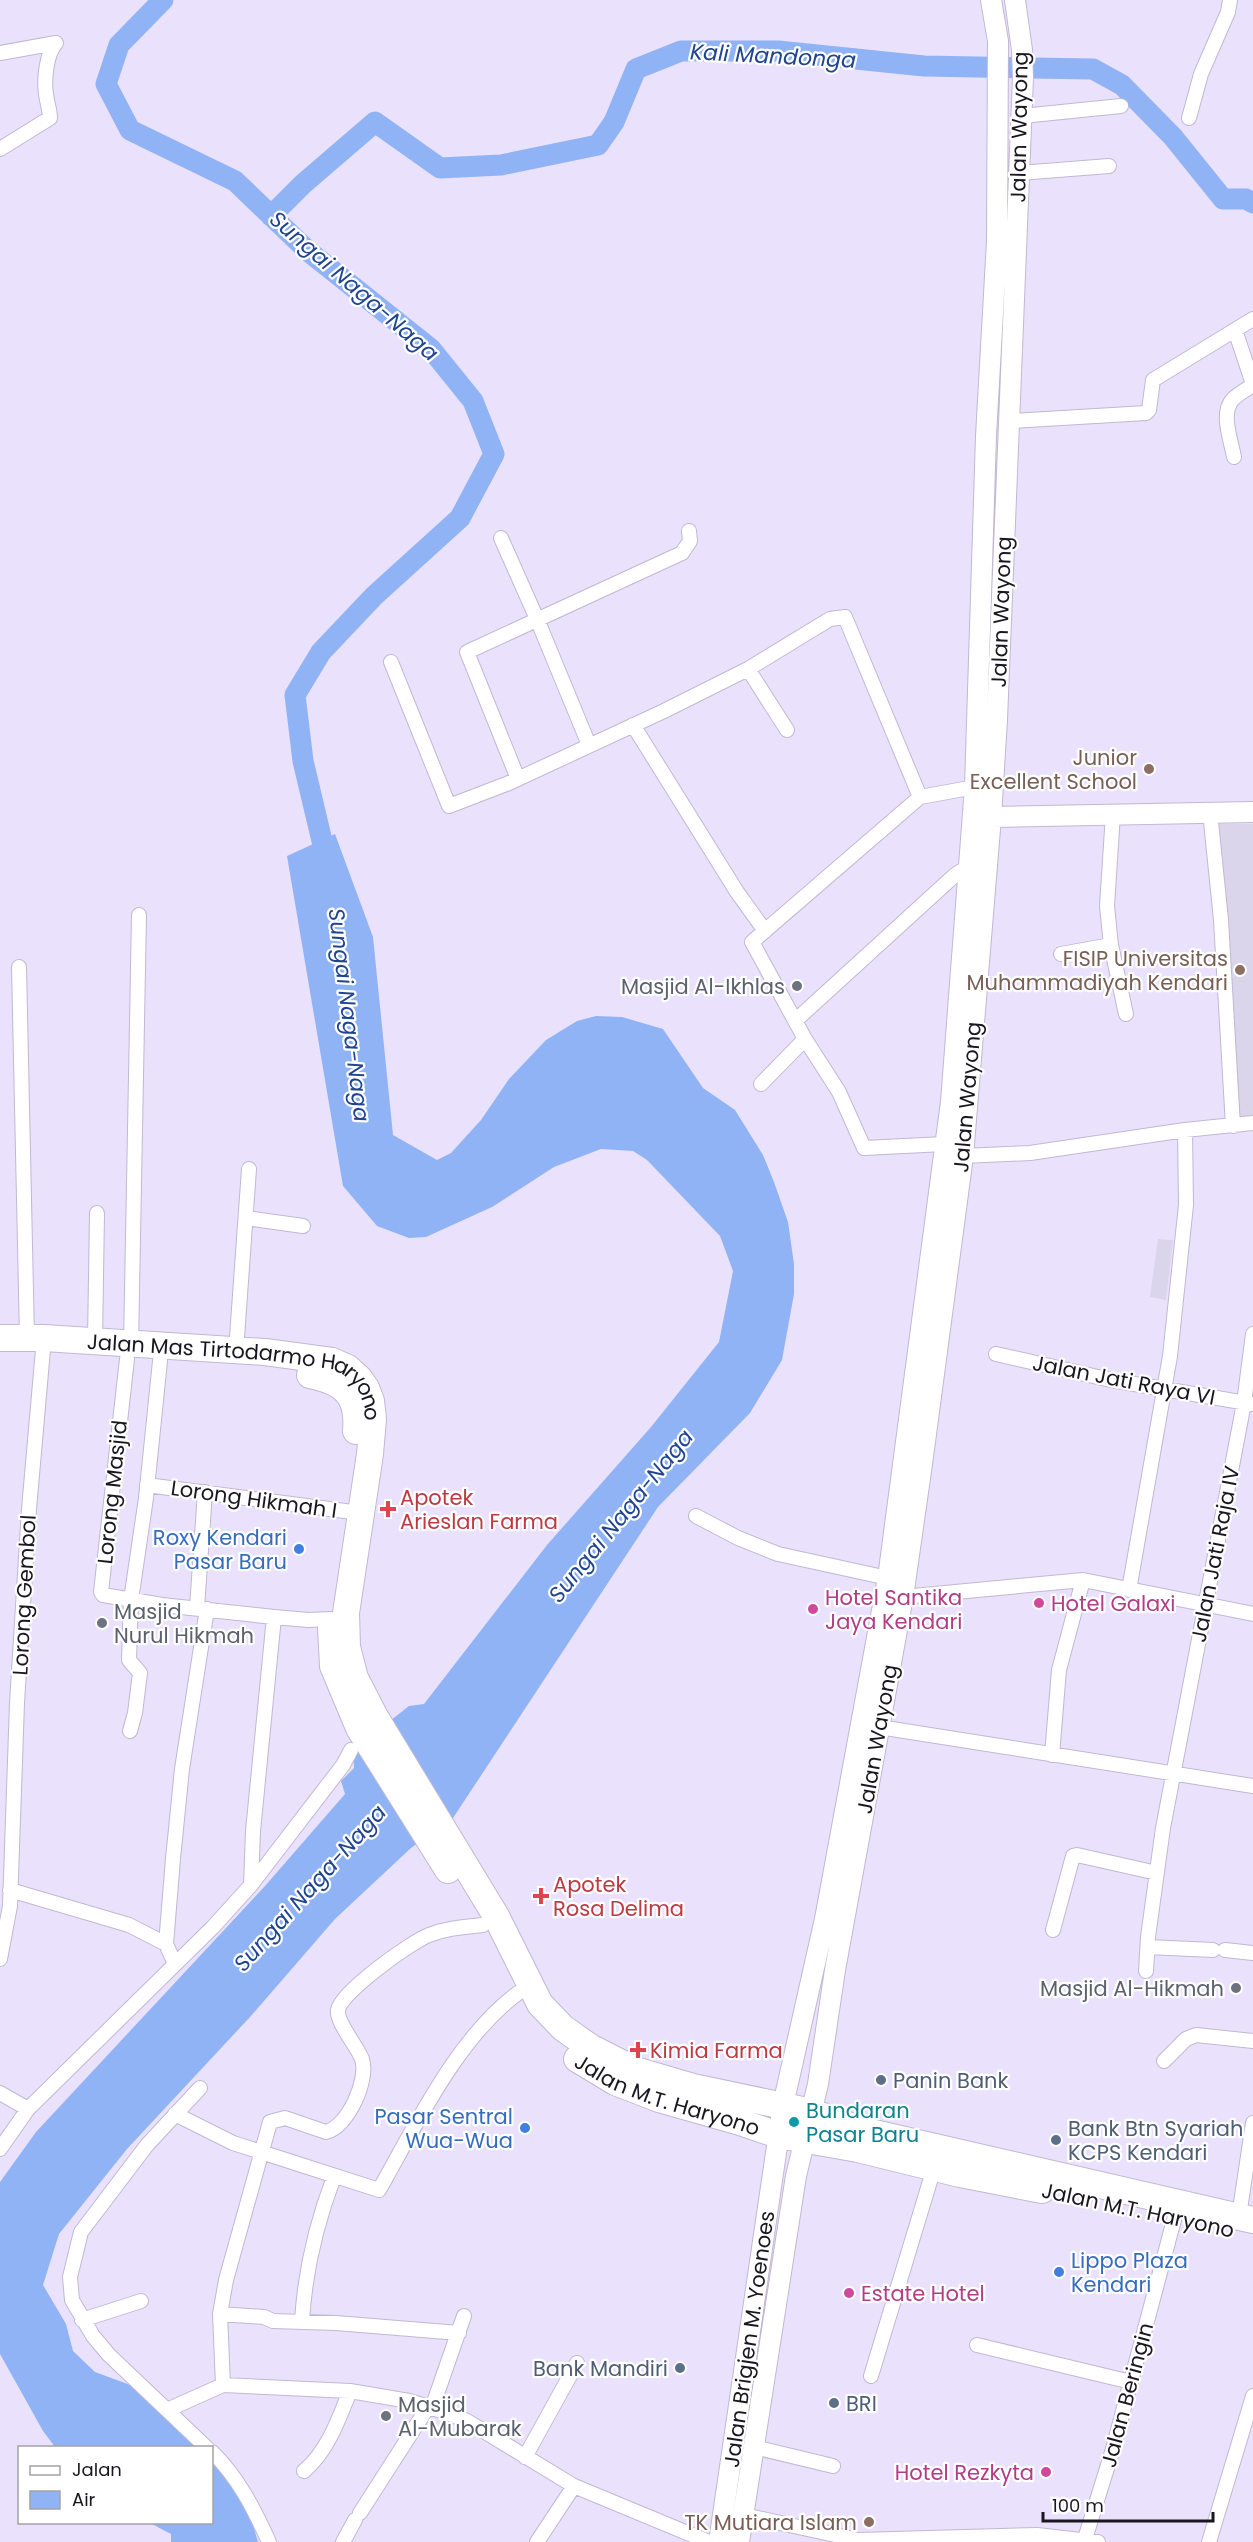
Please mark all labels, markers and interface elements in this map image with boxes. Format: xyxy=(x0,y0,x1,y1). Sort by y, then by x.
water label: Kali Mandonga xyxy=(689,36,857,76)
street label: Jalan Wayong xyxy=(1003,51,1035,203)
water label: Sungai Naga-Naga xyxy=(263,204,445,368)
street label: Jalan Wayong xyxy=(984,536,1018,688)
place label: Junior Excellent School xyxy=(970,743,1137,796)
marker: Junior Excellent School xyxy=(1142,762,1156,776)
water label: Sungai Naga-Naga xyxy=(321,906,377,1124)
place label: FISIP Universitas Muhammadiyah Kendari xyxy=(967,944,1228,997)
marker: FISIP Universitas Muhammadiyah Kendari xyxy=(1233,963,1247,977)
place label: Masjid Al-Ikhlas xyxy=(621,972,785,1001)
marker: Masjid Al-Ikhlas xyxy=(790,979,804,993)
street label: Jalan Wayong xyxy=(946,1020,988,1174)
street label: Jalan Mas Tirtodarmo Haryono xyxy=(86,1326,388,1422)
street label: Jalan Jati Raya VI xyxy=(1030,1348,1218,1412)
street label: Lorong Masjid xyxy=(90,1418,134,1566)
water label: Sungai Naga-Naga xyxy=(541,1423,701,1609)
street label: Jalan Jati Raja IV xyxy=(1184,1463,1246,1645)
street label: Lorong Hikmah I xyxy=(169,1473,339,1525)
place label: Apotek Arieslan Farma xyxy=(400,1483,558,1536)
marker: Apotek Arieslan Farma xyxy=(381,1502,395,1516)
street label: Lorong Gembol xyxy=(5,1514,43,1676)
place label: Roxy Kendari Pasar Baru xyxy=(153,1523,287,1576)
marker: Roxy Kendari Pasar Baru xyxy=(292,1542,306,1556)
place label: Hotel Santika Jaya Kendari xyxy=(825,1583,962,1636)
place label: Hotel Galaxi xyxy=(1051,1589,1176,1618)
marker: Hotel Galaxi xyxy=(1032,1596,1046,1610)
place label: Masjid Nurul Hikmah xyxy=(114,1597,254,1650)
marker: Hotel Santika Jaya Kendari xyxy=(806,1602,820,1616)
marker: Masjid Nurul Hikmah xyxy=(95,1616,109,1630)
street label: Jalan Wayong xyxy=(850,1662,904,1816)
water label: Sungai Naga-Naga xyxy=(227,1798,394,1978)
place label: Apotek Rosa Delima xyxy=(553,1870,684,1923)
marker: Apotek Rosa Delima xyxy=(534,1889,548,1903)
place label: Masjid Al-Hikmah xyxy=(1040,1974,1224,2003)
marker: Masjid Al-Hikmah xyxy=(1229,1981,1243,1995)
place label: Kimia Farma xyxy=(650,2036,783,2065)
marker: Kimia Farma xyxy=(631,2043,645,2057)
street label: Jalan M.T. Haryono xyxy=(569,2046,764,2142)
place label: Panin Bank xyxy=(893,2066,1009,2095)
marker: Panin Bank xyxy=(874,2073,888,2087)
place label: Bundaran Pasar Baru xyxy=(806,2096,919,2149)
place label: Pasar Sentral Wua-Wua xyxy=(374,2102,513,2155)
place label: Bank Btn Syariah KCPS Kendari xyxy=(1068,2114,1243,2167)
marker: Bundaran Pasar Baru xyxy=(787,2115,801,2129)
marker: Pasar Sentral Wua-Wua xyxy=(518,2121,532,2135)
marker: Bank Btn Syariah KCPS Kendari xyxy=(1049,2133,1063,2147)
street label: Jalan M.T. Haryono xyxy=(1039,2175,1237,2245)
street label: Jalan Brigjen M. Yoenoes xyxy=(717,2209,781,2469)
place label: Lippo Plaza Kendari xyxy=(1071,2246,1188,2299)
marker: Lippo Plaza Kendari xyxy=(1052,2265,1066,2279)
place label: Estate Hotel xyxy=(861,2279,985,2308)
marker: Estate Hotel xyxy=(842,2286,856,2300)
street label: Jalan Beringin xyxy=(1094,2319,1160,2471)
place label: Bank Mandiri xyxy=(533,2354,668,2383)
marker: Bank Mandiri xyxy=(673,2361,687,2375)
place label: BRI xyxy=(846,2389,877,2418)
place label: Masjid Al-Mubarak xyxy=(398,2390,522,2443)
marker: BRI xyxy=(827,2396,841,2410)
marker: Masjid Al-Mubarak xyxy=(379,2409,393,2423)
legend xyxy=(18,2446,213,2524)
text: Jalan xyxy=(72,2457,122,2482)
place label: Hotel Rezkyta xyxy=(895,2458,1034,2487)
marker: Hotel Rezkyta xyxy=(1039,2465,1053,2479)
scale bar xyxy=(1043,2485,1212,2523)
text: Air xyxy=(72,2487,96,2512)
text: 100 m xyxy=(1052,2493,1104,2518)
place label: TK Mutiara Islam xyxy=(684,2508,857,2537)
marker: TK Mutiara Islam xyxy=(862,2515,876,2529)

